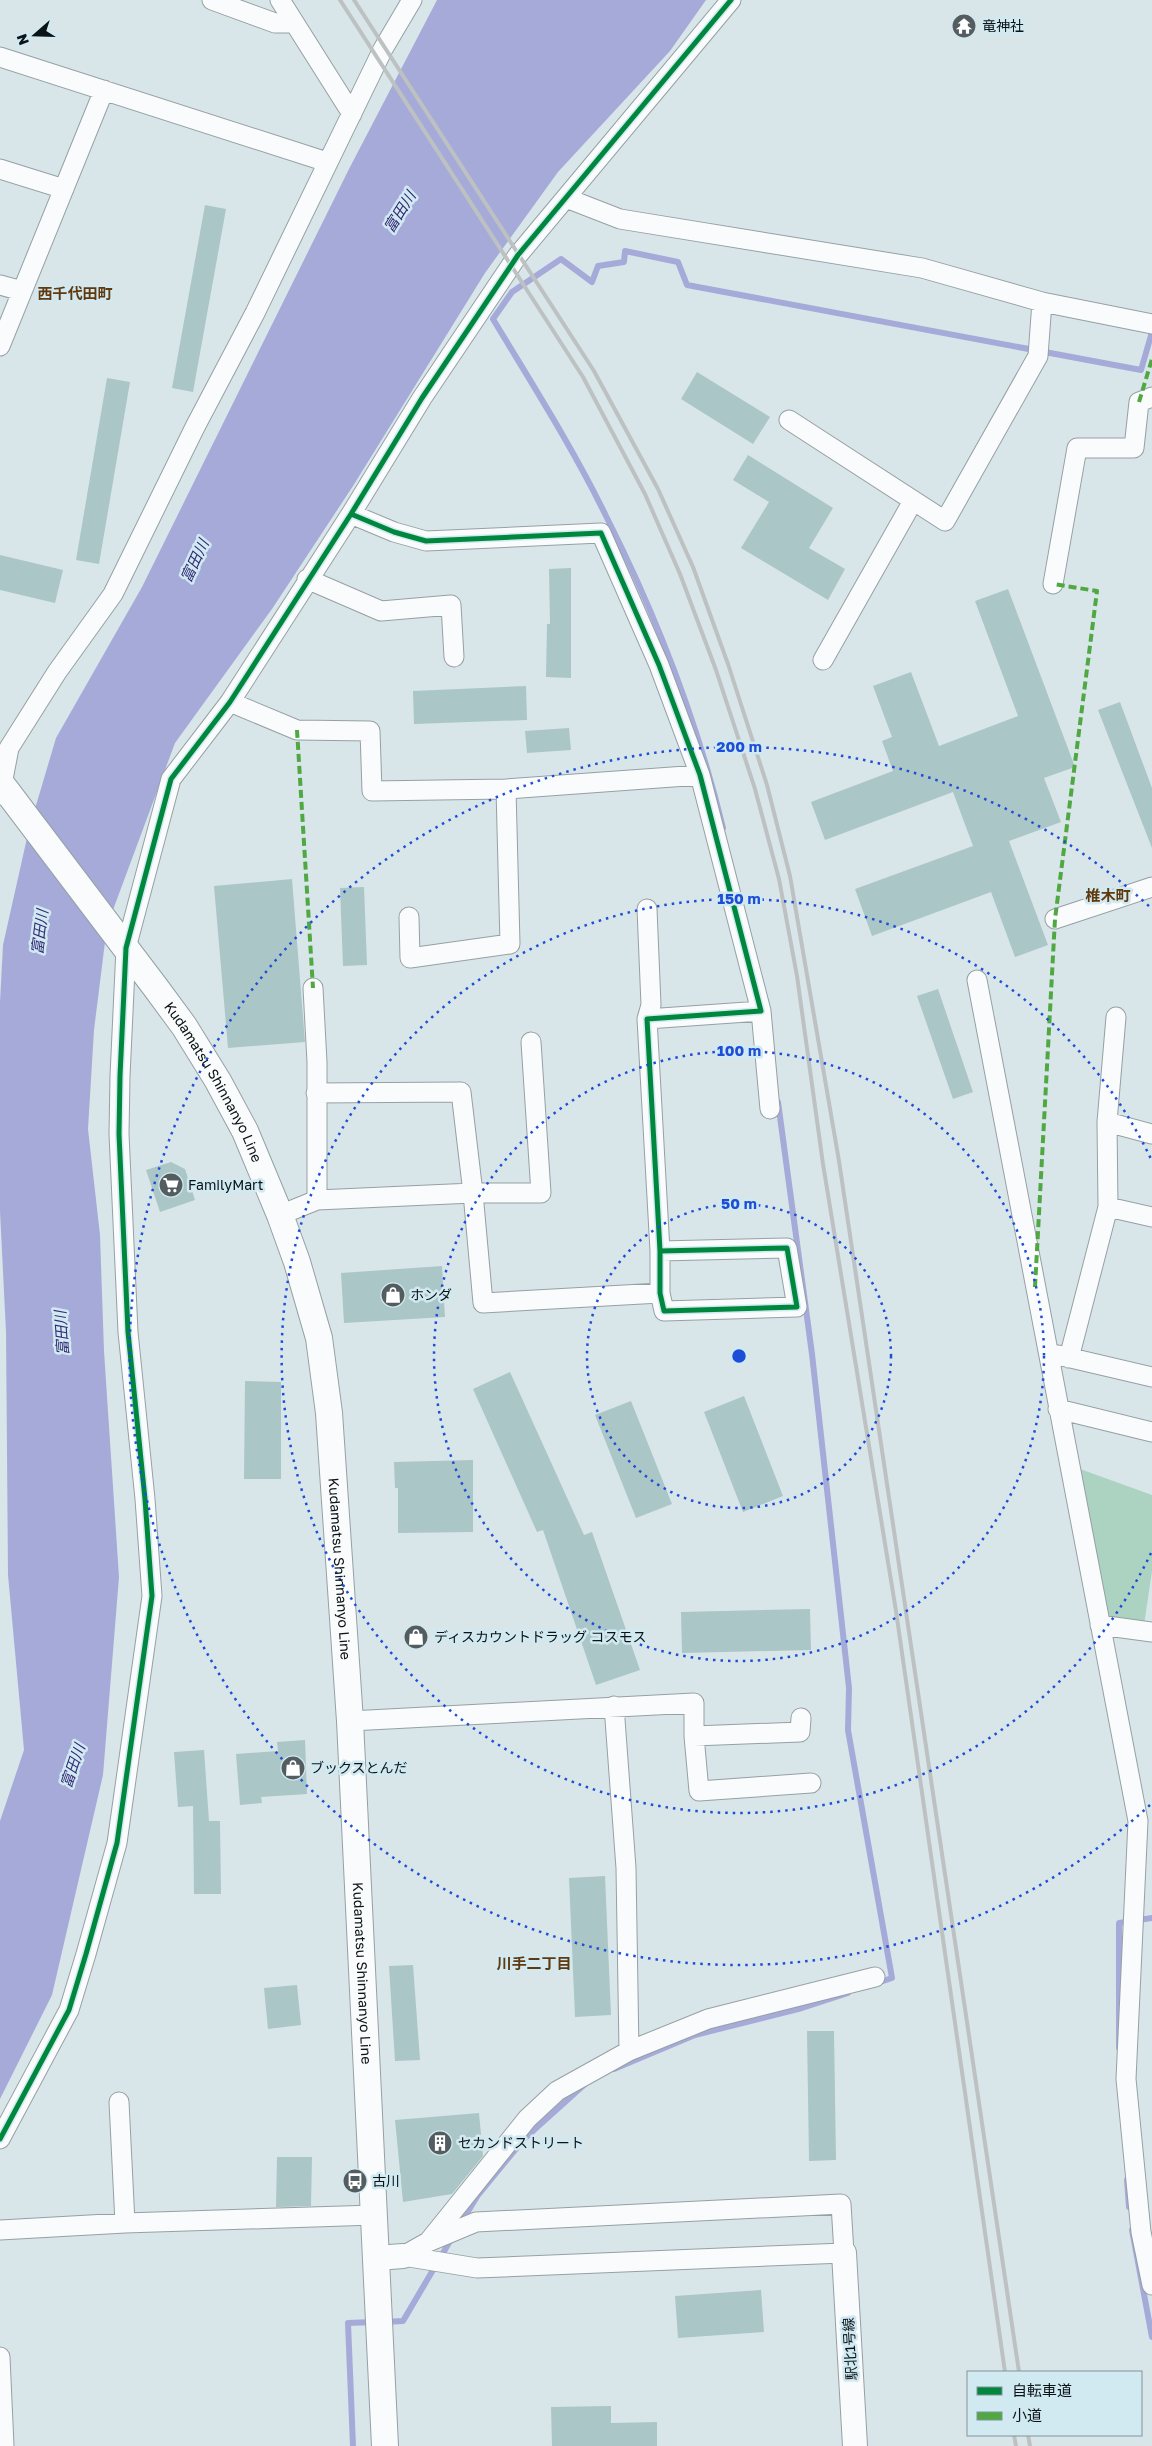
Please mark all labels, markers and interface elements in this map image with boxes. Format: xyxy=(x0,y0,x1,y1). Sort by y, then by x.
north arrow xyxy=(10,10,60,60)
temple icon: 竜神社 xyxy=(951,13,977,39)
place label: 竜神社 xyxy=(982,17,1024,34)
text: N xyxy=(13,32,32,48)
water label: 富田川 xyxy=(380,186,420,235)
district label: 西千代田町 xyxy=(37,284,113,302)
water label: 富田川 xyxy=(176,535,213,585)
text: 200 m xyxy=(716,737,762,755)
district label: 椎木町 xyxy=(1085,886,1131,904)
text: 150 m xyxy=(717,889,761,907)
water label: 富田川 xyxy=(27,906,51,955)
street label: Kudamatsu Shinnanyo Line xyxy=(161,998,266,1165)
text: 100 m xyxy=(717,1041,761,1059)
supermarket icon: FamilyMart xyxy=(158,1172,184,1198)
place label: FamilyMart xyxy=(188,1176,263,1193)
text: 50 m xyxy=(721,1194,757,1212)
shop icon: ホンダ xyxy=(380,1282,406,1308)
place label: ホンダ xyxy=(410,1286,452,1303)
water label: 富田川 xyxy=(50,1308,72,1356)
centre of rings xyxy=(730,1347,748,1365)
street label: Kudamatsu Shinnanyo Line xyxy=(325,1477,355,1660)
shop icon: ディスカウントドラッグ コスモス xyxy=(403,1624,429,1650)
place label: ディスカウントドラッグ コスモス xyxy=(434,1628,647,1645)
water label: 富田川 xyxy=(56,1740,89,1790)
shop icon: ブックスとんだ xyxy=(280,1755,306,1781)
place label: ブックスとんだ xyxy=(310,1759,408,1776)
street label: Kudamatsu Shinnanyo Line xyxy=(350,1882,376,2065)
district label: 川手二丁目 xyxy=(496,1954,572,1972)
building icon: セカンドストリート xyxy=(427,2130,453,2156)
place label: セカンドストリート xyxy=(458,2134,584,2151)
bus stop icon: 古川 xyxy=(342,2168,368,2194)
place label: 古川 xyxy=(372,2172,400,2189)
street label: 駅北1号線 xyxy=(839,2317,860,2381)
legend xyxy=(967,2371,1142,2436)
text: 自転車道 xyxy=(1012,2381,1072,2399)
text: 小道 xyxy=(1012,2406,1042,2424)

